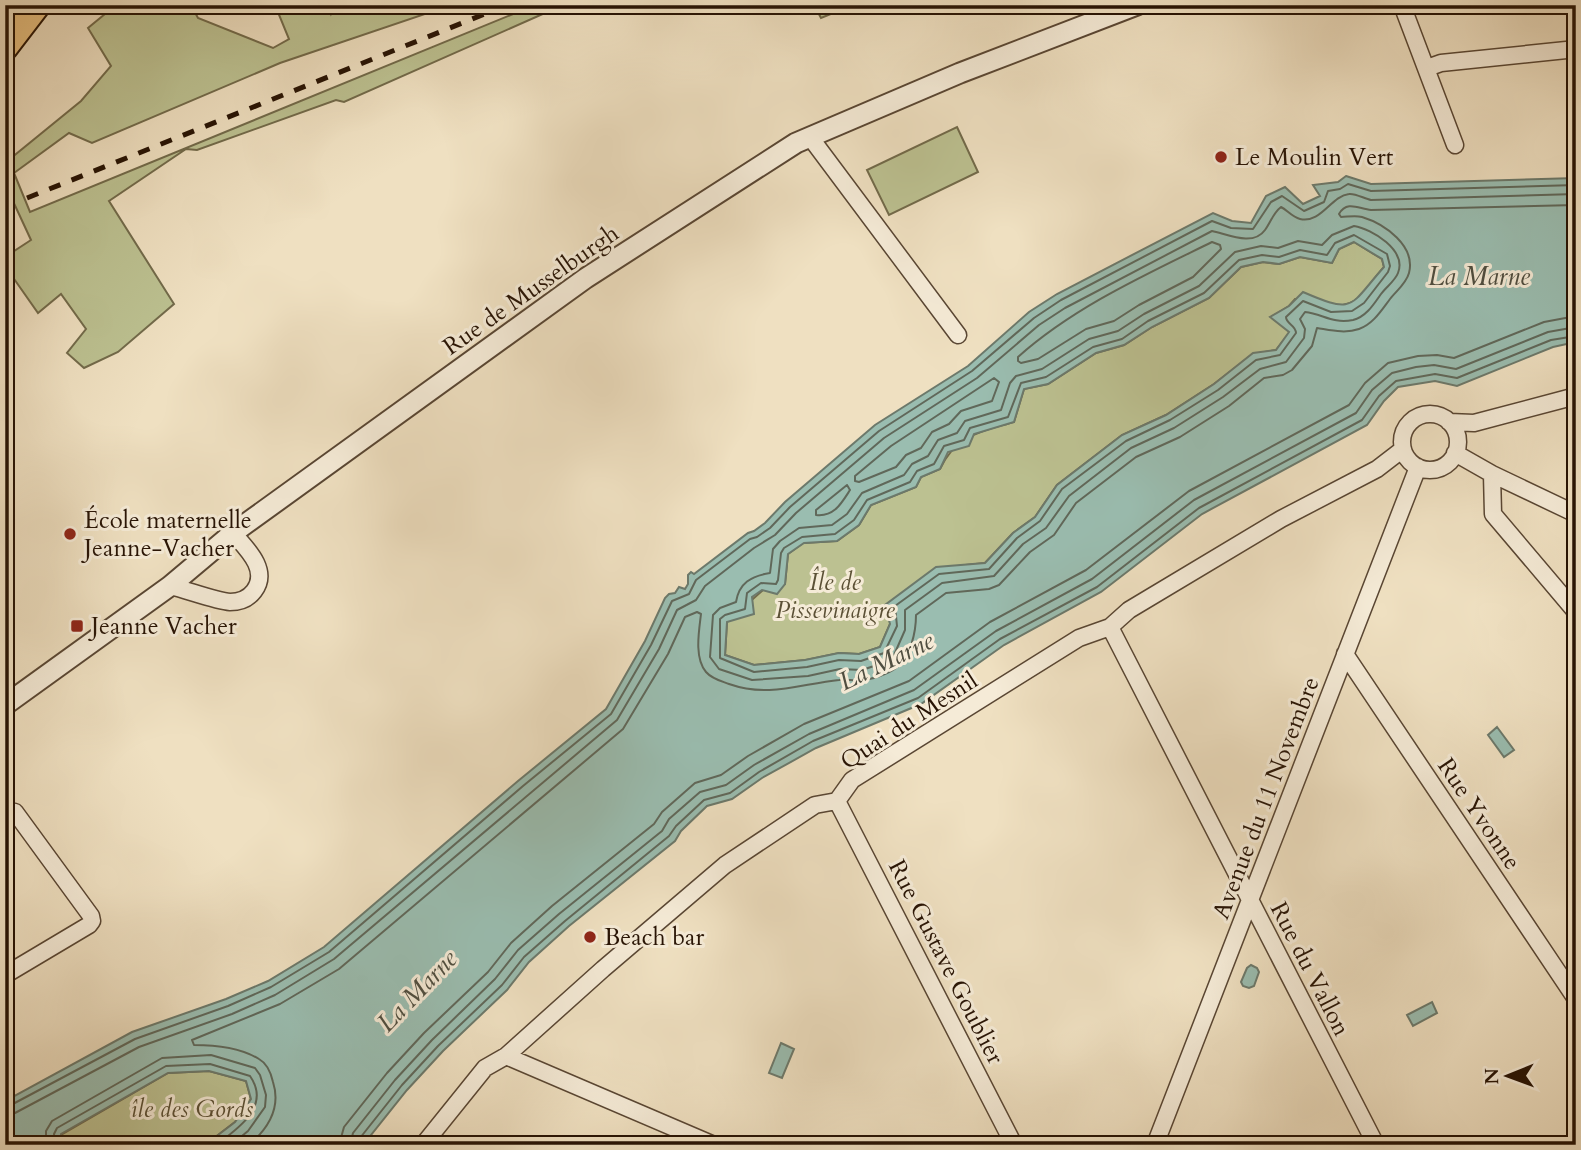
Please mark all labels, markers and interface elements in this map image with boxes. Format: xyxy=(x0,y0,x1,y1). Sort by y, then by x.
place label: Le Moulin Vert xyxy=(1235,141,1394,174)
marker: Le Moulin Vert xyxy=(1213,149,1229,165)
street label: Rue de Musselburgh xyxy=(437,217,625,363)
water label: La Marne xyxy=(1428,259,1531,294)
place label: École maternelle Jeanne-Vacher xyxy=(81,504,252,565)
marker: École maternelle Jeanne-Vacher xyxy=(62,526,78,542)
park label: Île de Pissevinaigre xyxy=(775,566,896,627)
place label: Jeanne Vacher xyxy=(88,610,237,643)
marker: Jeanne Vacher xyxy=(69,618,85,634)
water label: La Marne xyxy=(832,622,940,699)
street label: Quai du Mesnil xyxy=(834,664,984,778)
street label: Avenue du 11 Novembre xyxy=(1205,672,1327,924)
street label: Rue Yvonne xyxy=(1429,752,1529,876)
street label: Rue Gustave Goublier xyxy=(880,854,1012,1070)
street label: Rue du Vallon xyxy=(1262,896,1358,1042)
place label: Beach bar xyxy=(604,921,704,954)
marker: Beach bar xyxy=(582,929,598,945)
water label: La Marne xyxy=(369,941,466,1040)
north arrow xyxy=(1472,1042,1542,1112)
text: N xyxy=(1479,1067,1505,1085)
park label: île des Gords xyxy=(131,1093,253,1126)

